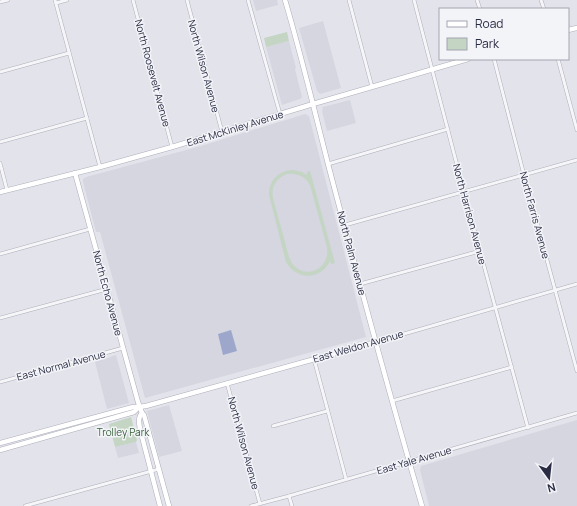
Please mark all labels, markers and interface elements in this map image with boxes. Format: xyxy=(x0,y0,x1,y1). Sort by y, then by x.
legend xyxy=(439,8,569,60)
text: Road xyxy=(475,15,503,32)
street label: North Roosevelt Avenue xyxy=(132,18,174,128)
street label: North Wilson Avenue xyxy=(185,18,223,114)
text: Park xyxy=(475,35,500,52)
street label: East McKinley Avenue xyxy=(185,107,285,149)
street label: North Harrison Avenue xyxy=(450,162,490,266)
street label: North Farris Avenue xyxy=(517,170,553,260)
street label: North Palm Avenue xyxy=(334,209,370,297)
street label: North Echo Avenue xyxy=(90,249,126,337)
street label: East Weldon Avenue xyxy=(311,326,405,366)
street label: East Normal Avenue xyxy=(15,346,107,384)
street label: North Wilson Avenue xyxy=(225,395,263,491)
park label: Trolley Park xyxy=(97,425,150,439)
street label: East Yale Avenue xyxy=(375,443,453,477)
north arrow xyxy=(529,458,569,498)
text: N xyxy=(546,480,557,496)

